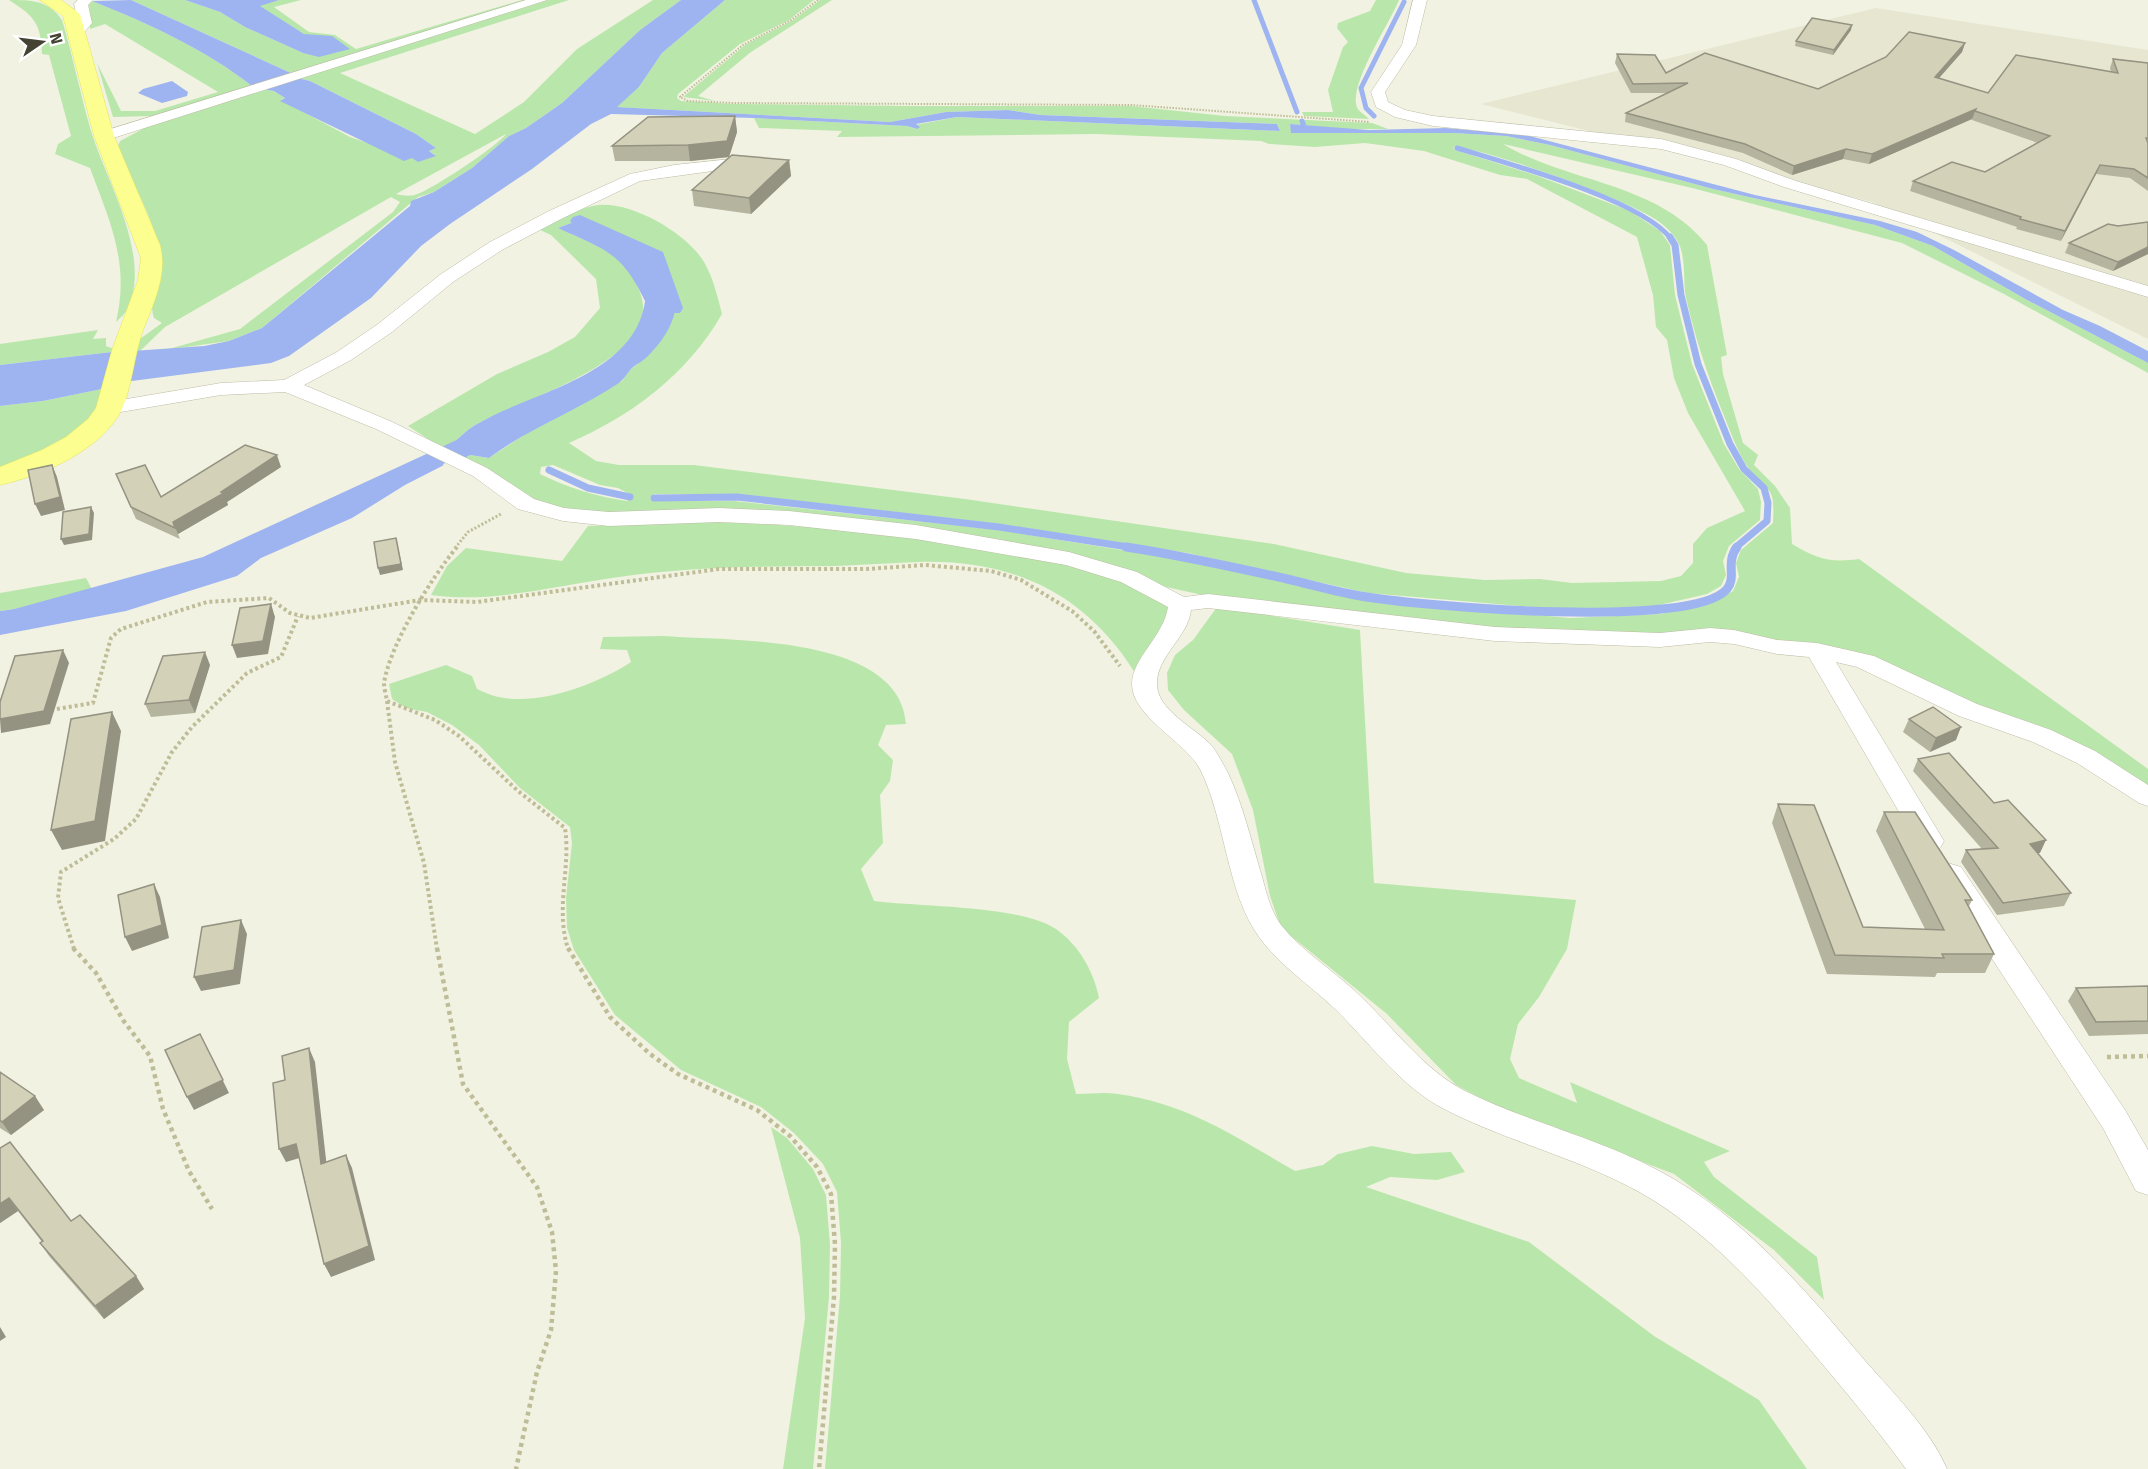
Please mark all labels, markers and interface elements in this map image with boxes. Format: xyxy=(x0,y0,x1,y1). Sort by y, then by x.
north arrow xyxy=(12,12,72,72)
text: N xyxy=(46,31,67,46)

